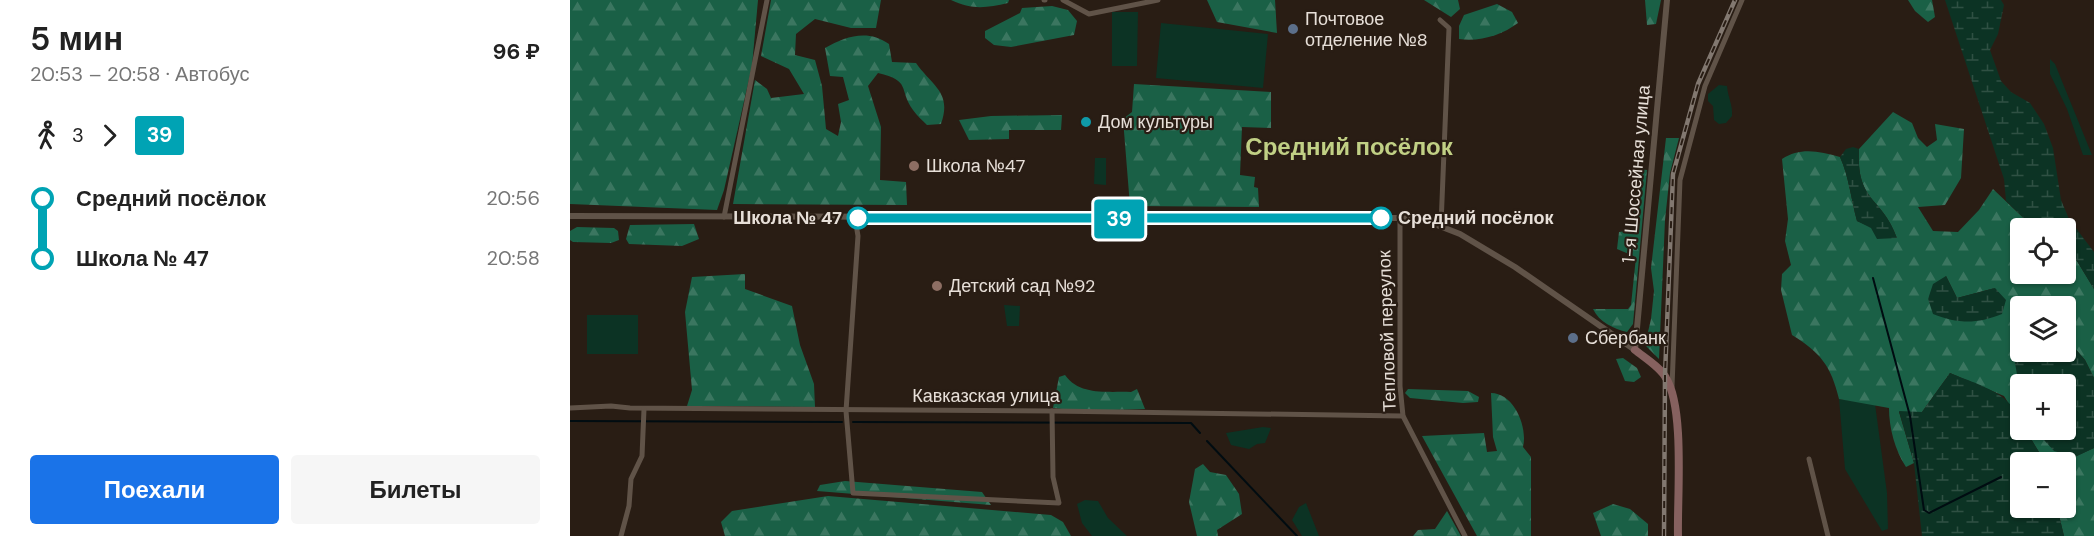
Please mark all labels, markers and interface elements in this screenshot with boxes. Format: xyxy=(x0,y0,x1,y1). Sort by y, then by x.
place label: Почтовое отделение №8 xyxy=(1305,7,1428,52)
text: 5 мин xyxy=(30,17,123,60)
marker: Почтовое отделение №8 xyxy=(1286,22,1300,36)
text: 96 ₽ xyxy=(493,37,540,66)
text: 20:53 – 20:58 · Автобус xyxy=(30,61,249,87)
street label: 1-я Шоссейная улица xyxy=(1616,83,1656,264)
place label: Дом культуры xyxy=(1098,110,1213,134)
marker: Дом культуры xyxy=(1079,115,1093,129)
icon: walk xyxy=(30,119,63,152)
icon: forward xyxy=(93,119,126,152)
text: 39 xyxy=(147,121,172,149)
text: 3 xyxy=(72,122,84,148)
district label: Средний посёлок xyxy=(1245,131,1454,162)
place label: Школа №47 xyxy=(926,154,1025,178)
marker: Школа №47 xyxy=(907,159,921,173)
text: Средний посёлок xyxy=(76,184,266,213)
text: 20:56 xyxy=(486,185,540,211)
line badge: 39 xyxy=(1092,200,1146,238)
text: 39 xyxy=(1106,205,1132,233)
place label: Школа № 47 xyxy=(733,206,842,230)
place label: Средний посёлок xyxy=(1398,206,1555,230)
marker: Школа № 47 xyxy=(847,207,869,229)
marker: Средний посёлок xyxy=(1370,207,1392,229)
map controls xyxy=(2010,218,2076,518)
button: locate xyxy=(2010,218,2076,284)
text: Школа № 47 xyxy=(76,244,209,273)
text: 20:58 xyxy=(487,245,540,271)
street label: Тепловой переулок xyxy=(1372,250,1402,412)
place label: Детский сад №92 xyxy=(949,274,1095,298)
marker: Детский сад №92 xyxy=(930,279,944,293)
button: layers xyxy=(2010,296,2076,362)
place label: Сбербанк xyxy=(1585,326,1666,350)
marker: Сбербанк xyxy=(1566,331,1580,345)
button: + xyxy=(2010,374,2076,440)
street label: Кавказская улица xyxy=(912,384,1061,408)
button: − xyxy=(2010,452,2076,518)
button: Поехали xyxy=(30,455,279,524)
button: Билеты xyxy=(291,455,540,524)

